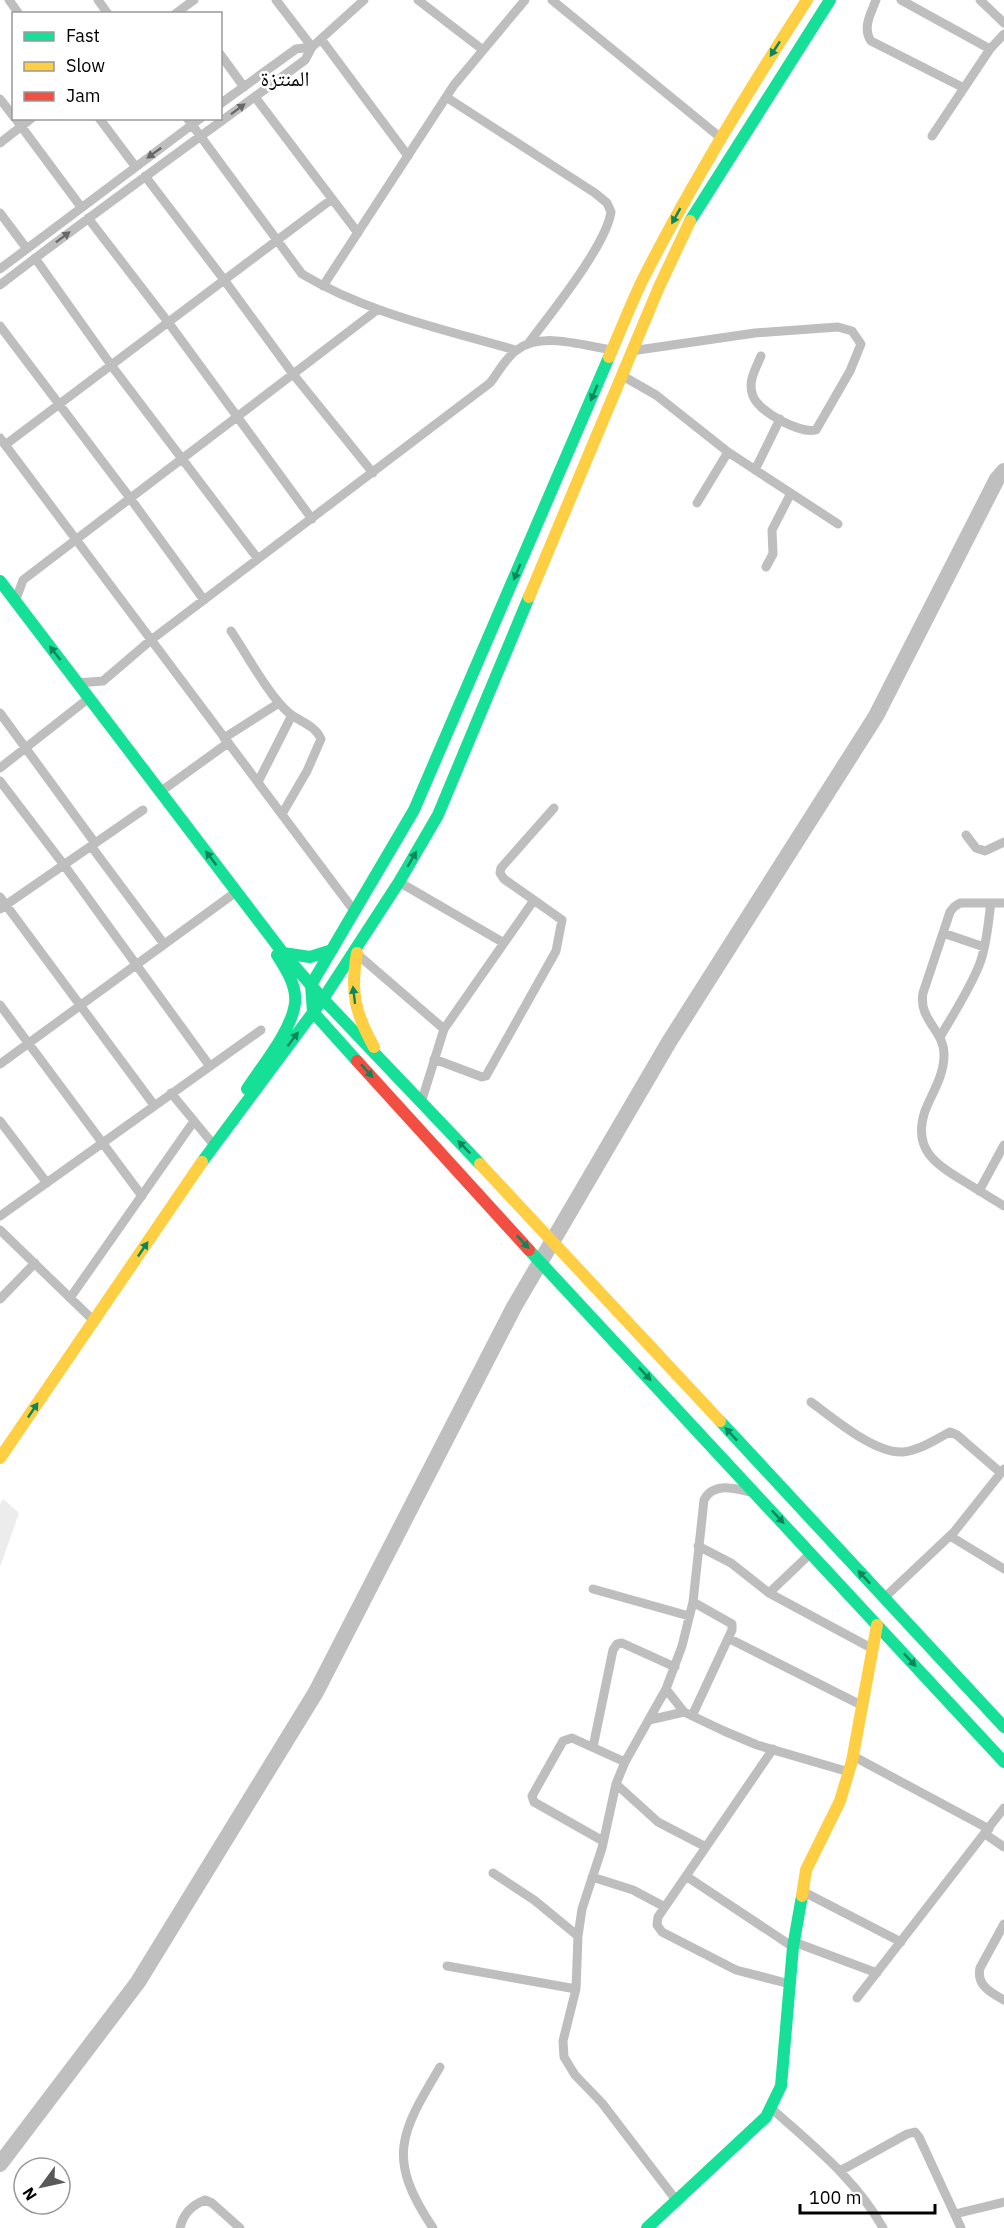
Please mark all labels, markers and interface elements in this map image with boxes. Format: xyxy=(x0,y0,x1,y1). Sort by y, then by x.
legend xyxy=(12,12,222,120)
text: Fast xyxy=(66,24,100,47)
one-way arrow xyxy=(770,41,781,57)
text: Slow xyxy=(66,54,105,77)
district label: المنتزة xyxy=(261,64,309,92)
text: Jam xyxy=(66,84,101,107)
one-way arrow xyxy=(230,104,245,116)
one-way arrow xyxy=(146,147,162,159)
one-way arrow xyxy=(671,208,681,225)
one-way arrow xyxy=(56,231,71,243)
one-way arrow xyxy=(589,385,599,403)
one-way arrow xyxy=(512,564,521,581)
one-way arrow xyxy=(49,646,61,661)
one-way arrow xyxy=(205,851,217,867)
one-way arrow xyxy=(407,851,417,868)
one-way arrow xyxy=(349,985,358,1004)
one-way arrow xyxy=(287,1032,299,1048)
one-way arrow xyxy=(360,1063,374,1078)
one-way arrow xyxy=(457,1140,471,1154)
one-way arrow xyxy=(516,1235,530,1250)
one-way arrow xyxy=(137,1241,148,1257)
one-way arrow xyxy=(638,1367,652,1381)
one-way arrow xyxy=(27,1403,39,1419)
one-way arrow xyxy=(725,1427,738,1442)
one-way arrow xyxy=(771,1509,784,1524)
one-way arrow xyxy=(858,1570,871,1585)
one-way arrow xyxy=(903,1653,917,1668)
north arrow xyxy=(12,2156,72,2216)
scale bar xyxy=(800,2177,935,2215)
text: N xyxy=(18,2184,41,2204)
text: 100 m xyxy=(809,2186,861,2209)

